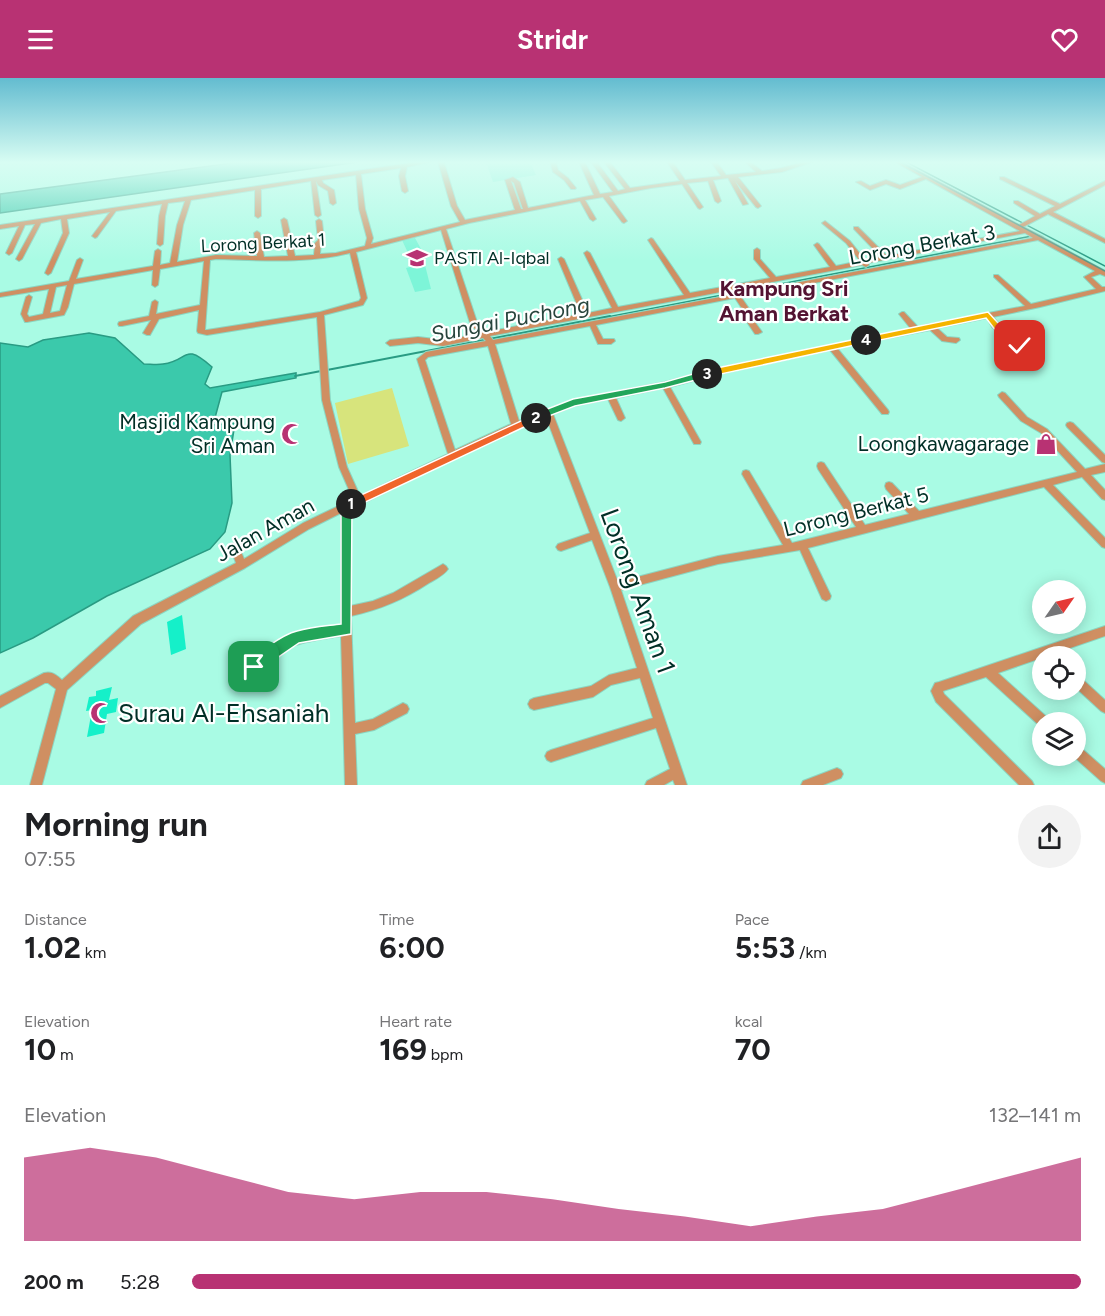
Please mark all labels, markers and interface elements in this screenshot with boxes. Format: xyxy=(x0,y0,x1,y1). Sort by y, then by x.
icon: menu xyxy=(24,23,57,56)
text: Stridr xyxy=(517,23,588,56)
icon: heart xyxy=(1048,23,1081,56)
street label: Lorong Berkat 3 xyxy=(847,219,997,270)
street label: Lorong Berkat 1 xyxy=(200,229,326,257)
school or university icon: PASTI Al-Iqbal xyxy=(405,246,429,270)
place label: PASTI Al-Iqbal xyxy=(434,247,550,269)
district label: Kampung Sri Aman Berkat xyxy=(719,275,849,327)
water label: Sungai Puchong xyxy=(428,291,592,348)
pin xyxy=(994,320,1045,371)
pin: 4 xyxy=(851,325,881,355)
icon: check xyxy=(1003,329,1036,362)
text: 4 xyxy=(861,330,871,349)
pin: 3 xyxy=(692,359,722,389)
text: 3 xyxy=(703,364,711,383)
pin: 2 xyxy=(521,403,551,433)
text: 2 xyxy=(531,408,541,427)
place label: Masjid Kampung Sri Aman xyxy=(119,409,275,458)
mosque icon: Masjid Kampung Sri Aman xyxy=(280,422,304,446)
place label: Loongkawagarage xyxy=(858,431,1029,456)
shop icon: Loongkawagarage xyxy=(1034,432,1058,456)
street label: Lorong Berkat 5 xyxy=(781,481,931,542)
pin: 1 xyxy=(336,489,366,519)
street label: Jalan Aman xyxy=(211,492,318,567)
text: 1 xyxy=(348,494,354,513)
street label: Lorong Aman 1 xyxy=(593,504,683,678)
north arrow xyxy=(1032,580,1086,634)
map controls xyxy=(1032,580,1086,766)
pin xyxy=(228,641,279,692)
button: locate xyxy=(1032,646,1086,700)
icon: arrive xyxy=(237,650,270,683)
place label: Surau Al-Ehsaniah xyxy=(118,697,329,729)
mosque icon: Surau Al-Ehsaniah xyxy=(89,701,113,725)
button: layers xyxy=(1032,712,1086,766)
text: Morning run xyxy=(24,805,208,844)
button: share xyxy=(1018,805,1081,868)
text: 07:55 xyxy=(24,847,76,871)
text: Distance xyxy=(24,910,87,929)
text: Time xyxy=(379,910,414,929)
text: Pace xyxy=(735,910,769,929)
text: 1.02 xyxy=(24,929,81,966)
text: 6:00 xyxy=(379,929,445,966)
text: 5:53 xyxy=(735,929,795,966)
text: km xyxy=(81,943,106,962)
text: /km xyxy=(795,943,827,962)
text: Elevation xyxy=(24,1012,90,1031)
text: Heart rate xyxy=(379,1012,452,1031)
text: kcal xyxy=(735,1012,763,1031)
text: 10 xyxy=(24,1031,56,1068)
text: 169 xyxy=(379,1031,427,1068)
text: 70 xyxy=(735,1031,771,1068)
text: m xyxy=(56,1045,74,1064)
text: bpm xyxy=(427,1045,463,1064)
text: Elevation xyxy=(24,1103,106,1127)
text: 132–141 m xyxy=(989,1103,1081,1127)
text: 200 m xyxy=(24,1270,84,1294)
text: 5:28 xyxy=(120,1270,160,1294)

